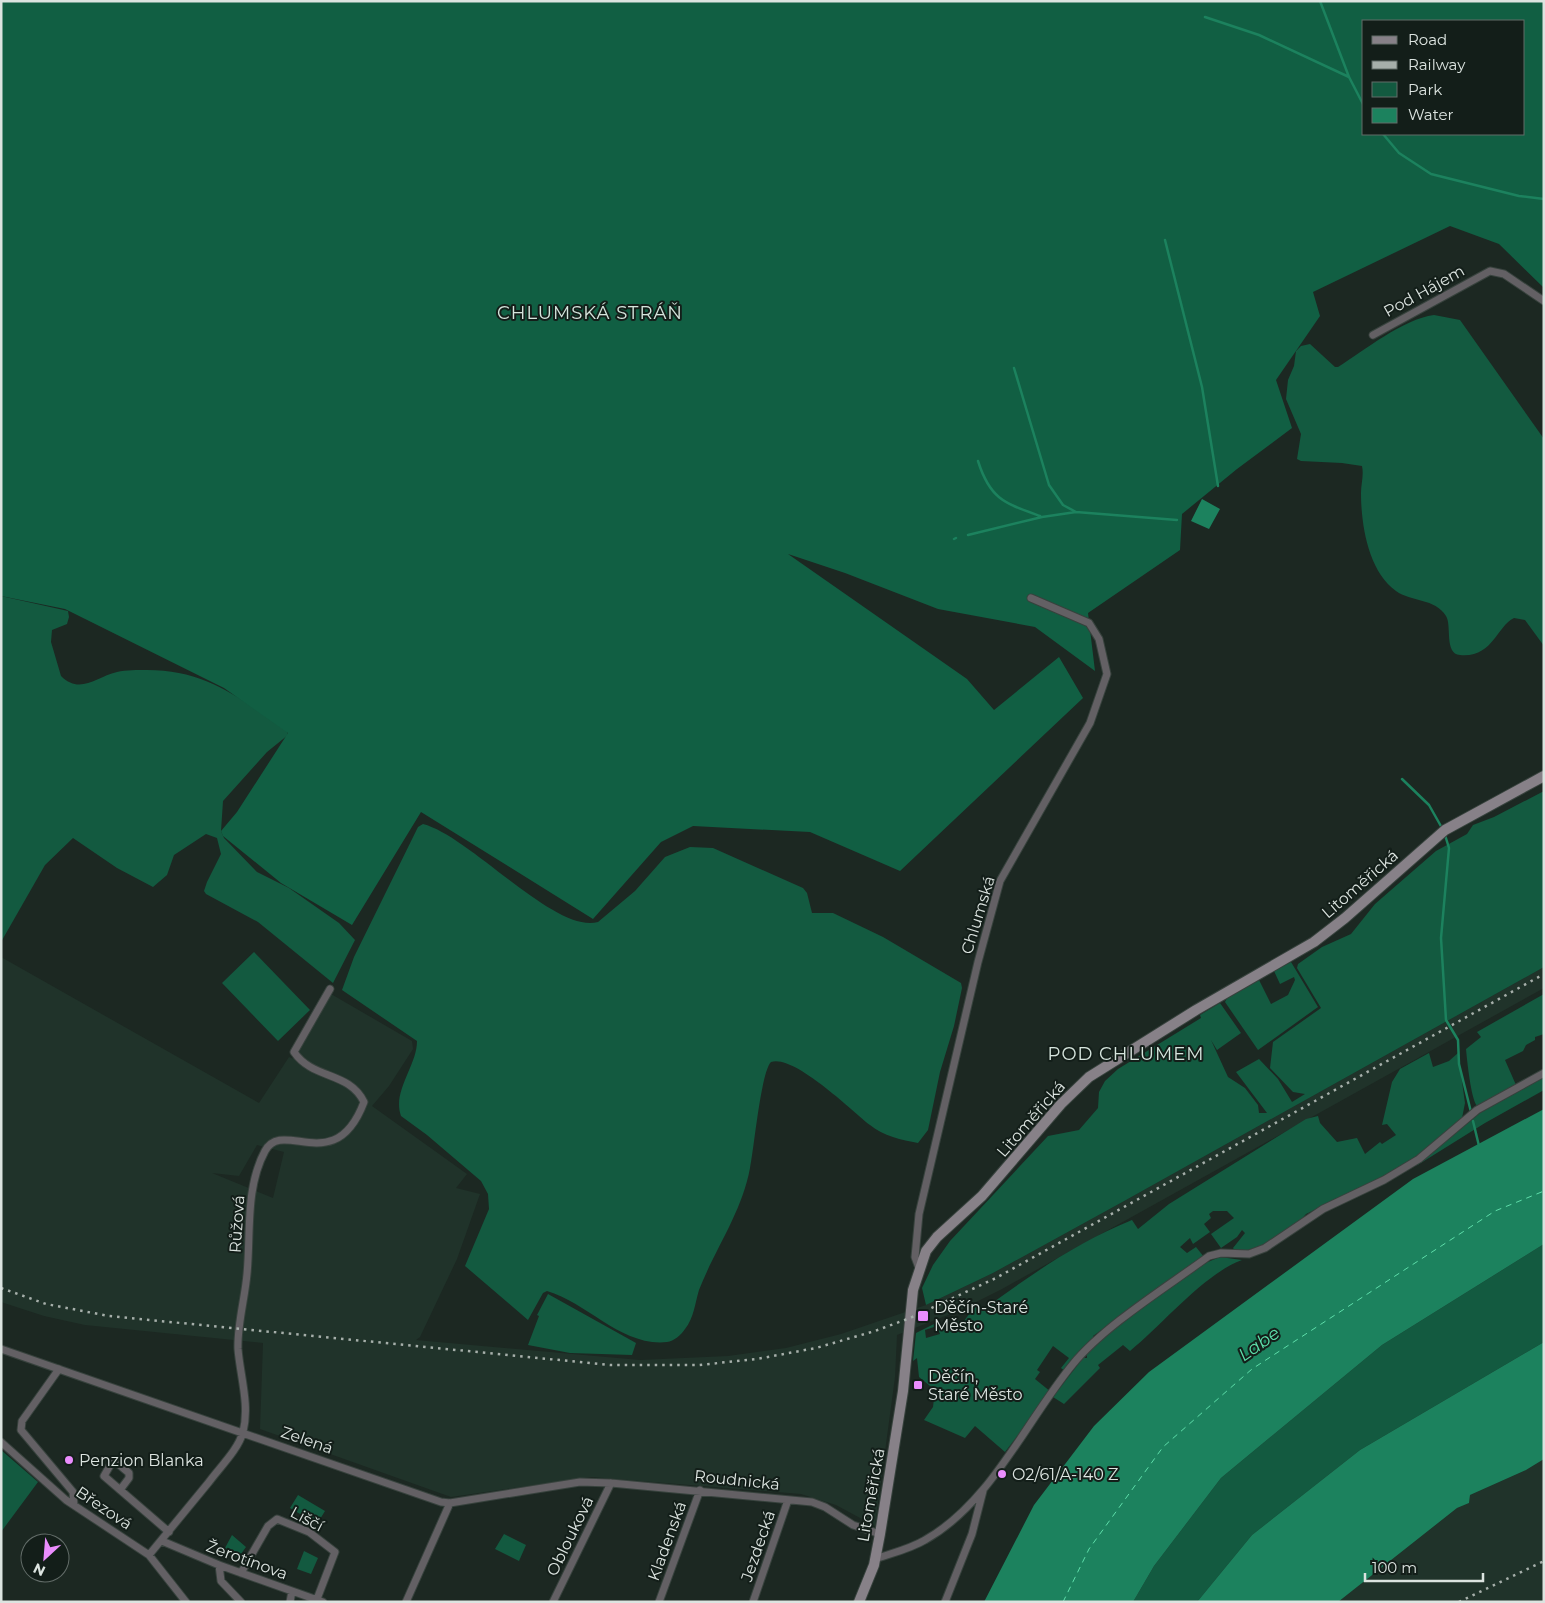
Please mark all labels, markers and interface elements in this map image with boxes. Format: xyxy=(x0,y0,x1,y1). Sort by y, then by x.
legend xyxy=(1362,20,1525,135)
text: Road xyxy=(1408,30,1447,49)
text: Railway xyxy=(1408,55,1466,74)
text: Park xyxy=(1408,80,1442,99)
text: Water xyxy=(1408,105,1454,124)
street label: Pod Hájem xyxy=(1380,261,1468,321)
district label: CHLUMSKÁ STRÁŇ xyxy=(497,302,683,324)
street label: Litoměřická xyxy=(1318,846,1402,922)
street label: Chlumská xyxy=(957,874,999,956)
district label: POD CHLUMEM xyxy=(1047,1043,1205,1065)
street label: Litoměřická xyxy=(993,1077,1069,1161)
street label: Růžová xyxy=(226,1194,248,1254)
place label: Děčín-Staré Město xyxy=(934,1298,1028,1335)
marker: Děčín-Staré Město xyxy=(916,1309,930,1323)
water label: Labe xyxy=(1234,1322,1284,1366)
place label: Děčín, Staré Město xyxy=(928,1367,1023,1404)
marker: Děčín, Staré Město xyxy=(912,1379,924,1391)
street label: Zelená xyxy=(278,1422,336,1458)
street label: Litoměřická xyxy=(853,1447,889,1543)
place label: Penzion Blanka xyxy=(79,1451,204,1470)
marker: Penzion Blanka xyxy=(63,1454,75,1466)
place label: O2/61/A-140 Z xyxy=(1012,1465,1118,1484)
street label: Roudnická xyxy=(693,1466,781,1494)
marker: O2/61/A-140 Z xyxy=(996,1468,1008,1480)
street label: Březová xyxy=(72,1482,136,1534)
street label: Oblouková xyxy=(543,1493,597,1579)
street label: Kladenská xyxy=(644,1499,690,1583)
street label: Liščí xyxy=(287,1502,327,1536)
street label: Jezdecká xyxy=(737,1508,779,1585)
north arrow xyxy=(20,1533,70,1583)
street label: Žerotínova xyxy=(204,1536,290,1584)
scale bar xyxy=(1365,1550,1482,1582)
text: 100 m xyxy=(1372,1558,1417,1577)
text: N xyxy=(30,1559,48,1580)

